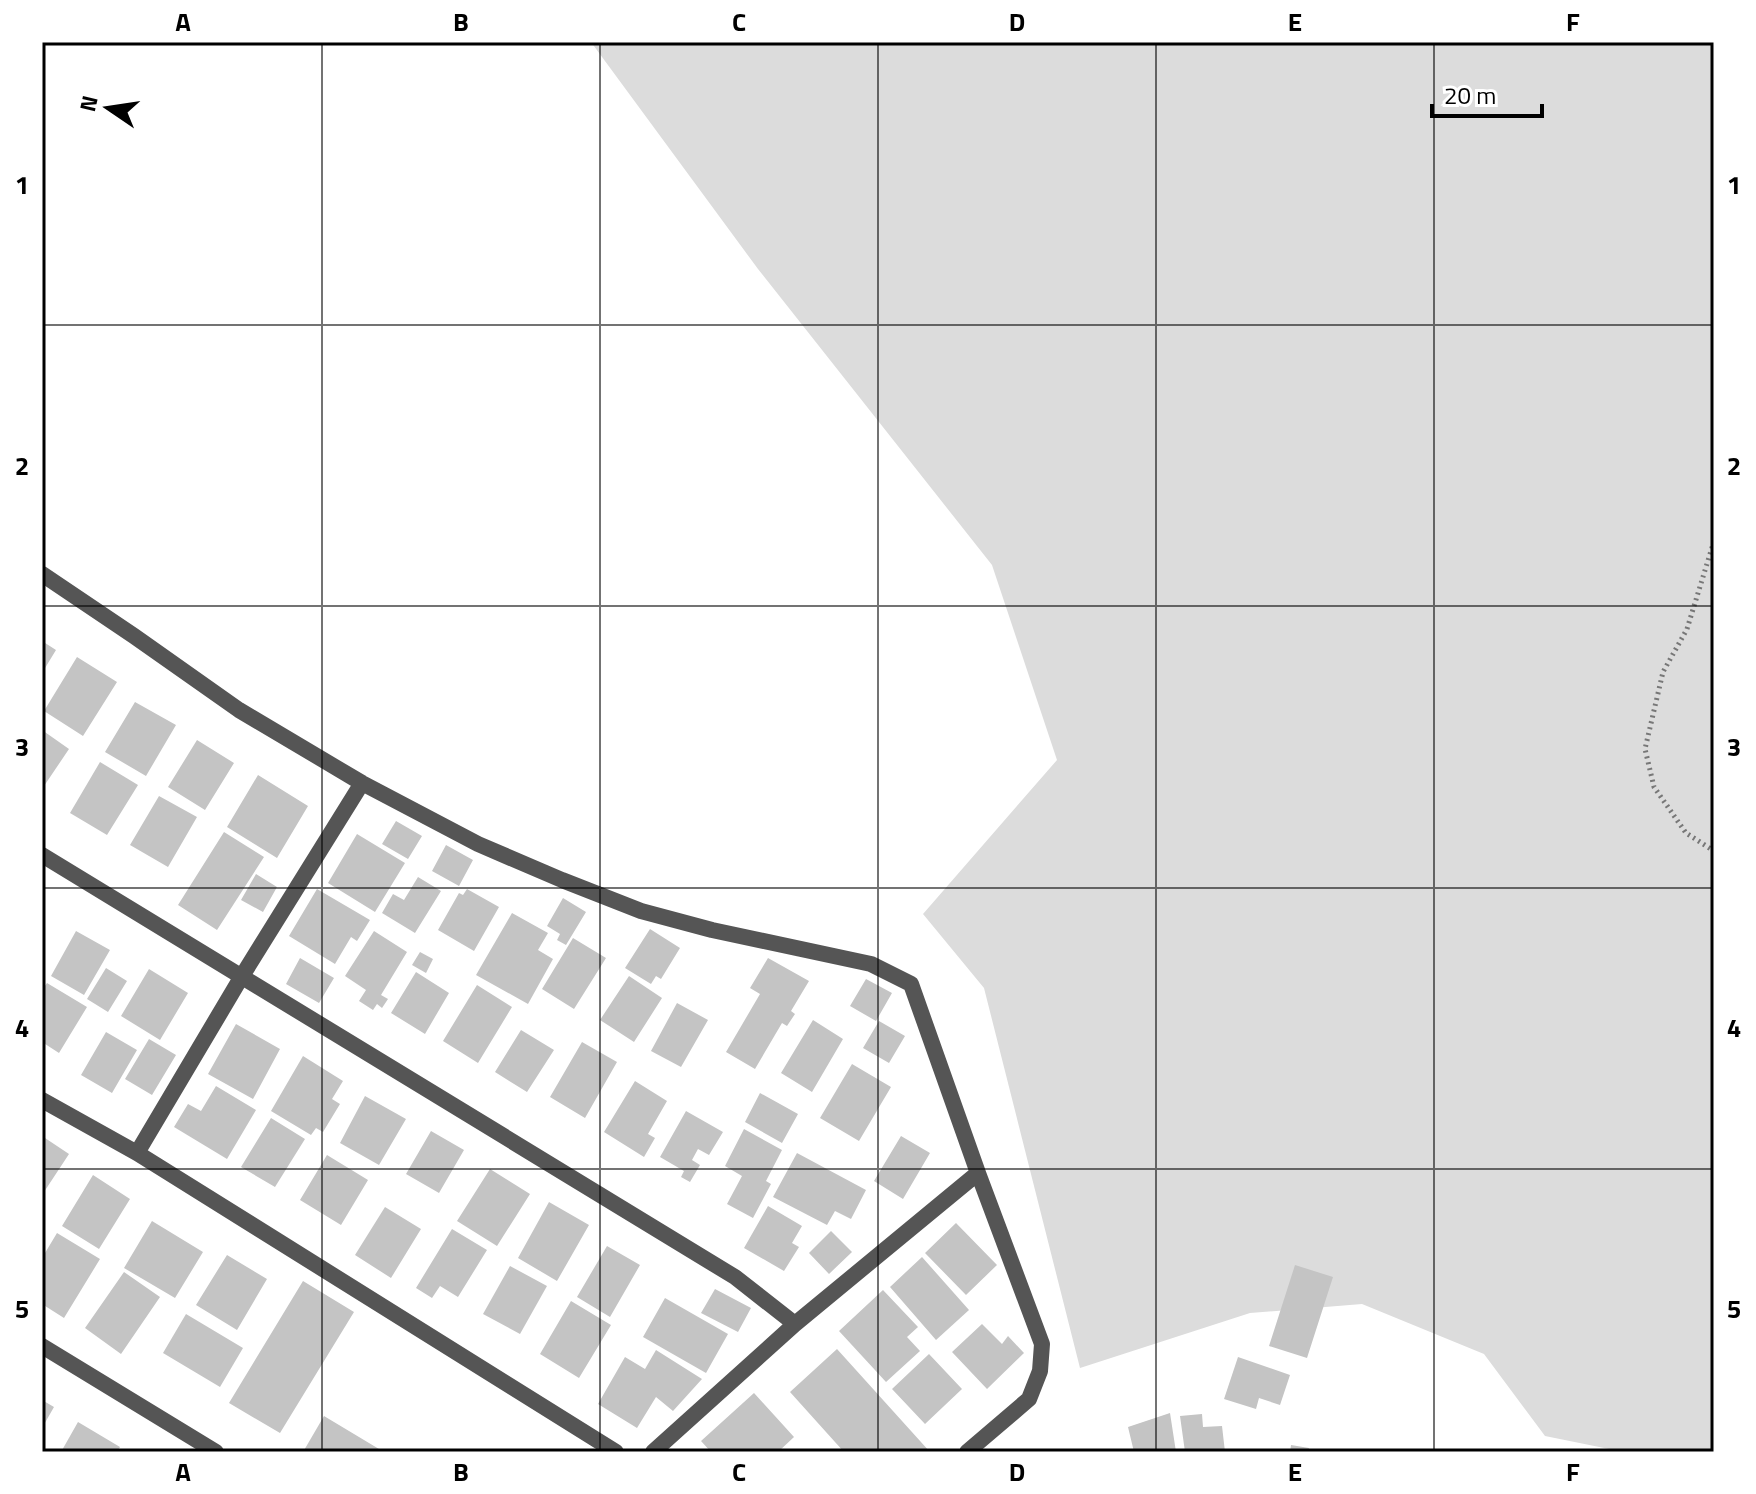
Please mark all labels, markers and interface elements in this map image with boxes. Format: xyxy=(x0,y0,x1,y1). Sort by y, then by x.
text: A xyxy=(175,2,191,41)
text: B xyxy=(453,2,469,41)
text: C xyxy=(732,2,746,41)
text: D xyxy=(1009,2,1025,41)
text: E xyxy=(1288,2,1302,41)
text: F xyxy=(1566,2,1580,41)
north arrow xyxy=(68,68,148,148)
scale bar xyxy=(1432,68,1542,118)
text: 20 m xyxy=(1444,77,1496,113)
text: N xyxy=(70,92,107,115)
text: 1 xyxy=(15,165,29,204)
text: 1 xyxy=(1727,165,1741,204)
text: 2 xyxy=(15,446,29,485)
text: 2 xyxy=(1727,446,1741,485)
text: 3 xyxy=(15,727,29,766)
text: 3 xyxy=(1727,727,1741,766)
text: 4 xyxy=(15,1008,29,1047)
text: 4 xyxy=(1727,1008,1741,1047)
text: 5 xyxy=(15,1289,29,1328)
text: 5 xyxy=(1727,1289,1741,1328)
text: A xyxy=(175,1452,191,1491)
text: B xyxy=(453,1452,469,1491)
text: C xyxy=(732,1452,746,1491)
text: D xyxy=(1009,1452,1025,1491)
text: E xyxy=(1288,1452,1302,1491)
text: F xyxy=(1566,1452,1580,1491)

